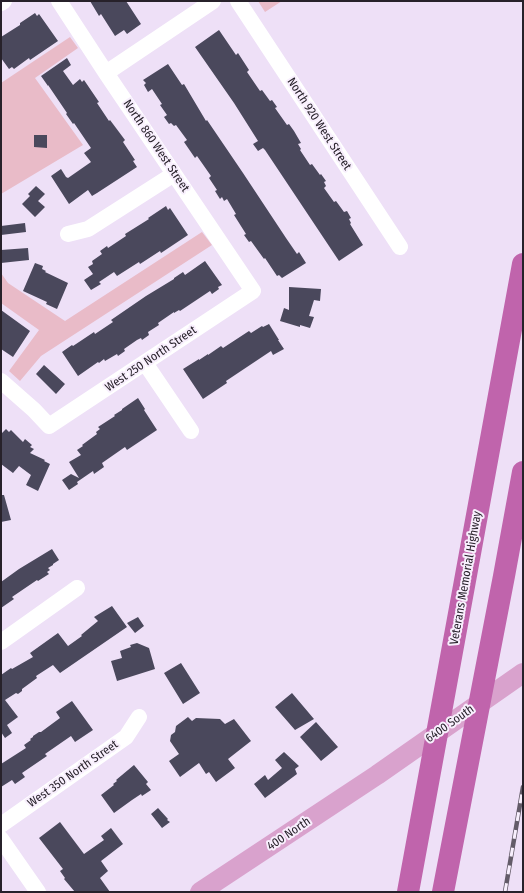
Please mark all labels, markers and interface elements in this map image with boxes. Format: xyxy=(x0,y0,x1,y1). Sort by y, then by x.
street label: North 920 West Street xyxy=(284,75,354,173)
street label: North 860 West Street xyxy=(120,97,192,195)
street label: West 250 North Street xyxy=(103,323,199,395)
street label: Veterans Memorial Highway xyxy=(447,510,485,646)
street label: 6400 South xyxy=(423,702,477,746)
street label: West 350 North Street xyxy=(25,737,121,811)
street label: 400 North xyxy=(265,814,313,854)

